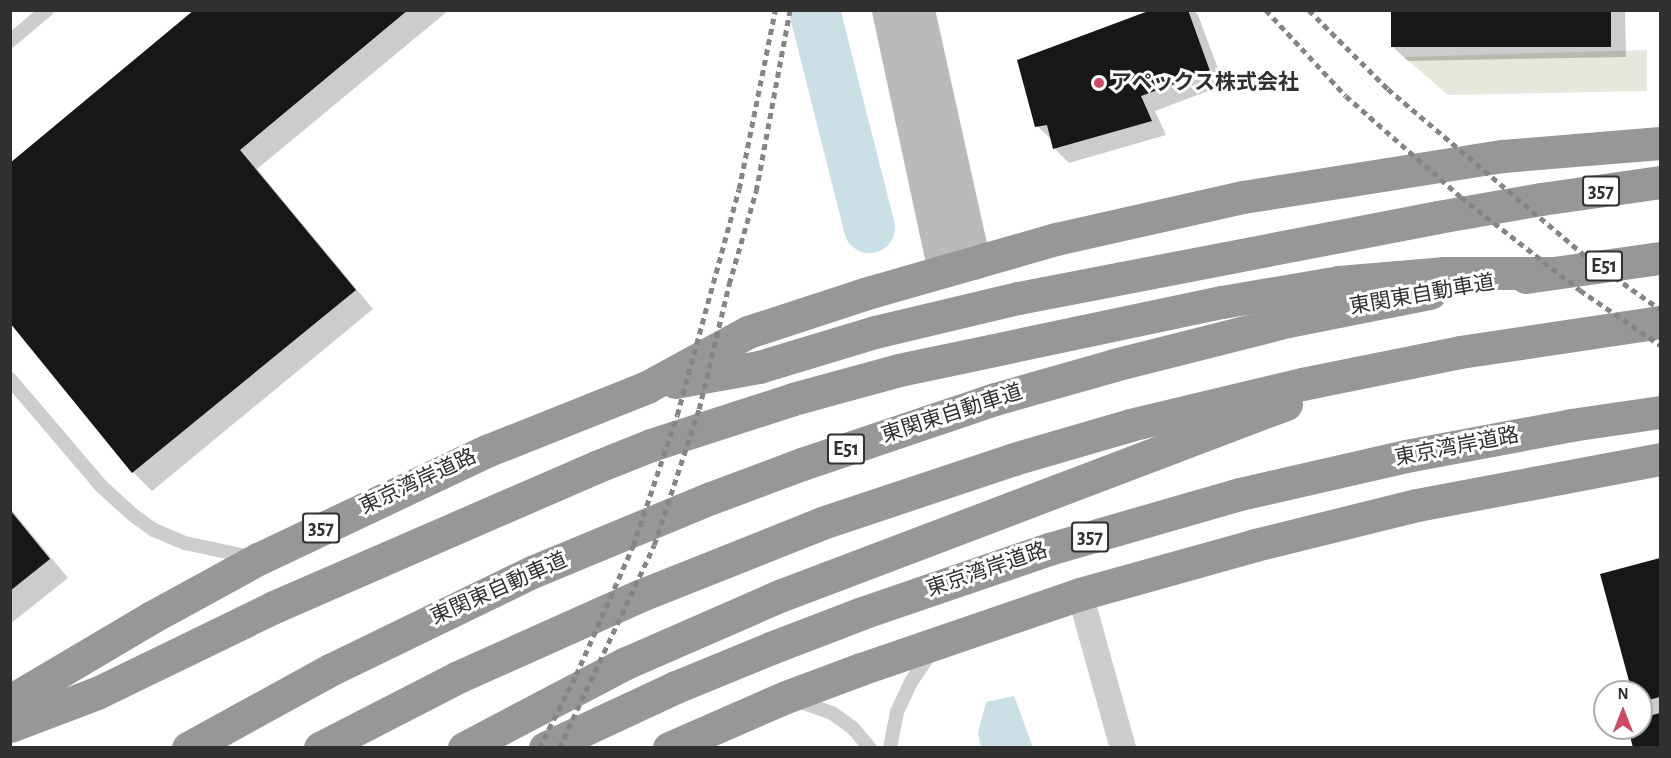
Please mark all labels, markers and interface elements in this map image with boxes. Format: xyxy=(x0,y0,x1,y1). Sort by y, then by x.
place label: アペックス株式会社 xyxy=(1111,70,1300,96)
marker: アペックス株式会社 xyxy=(1092,76,1106,90)
road number: 357 xyxy=(1582,174,1620,208)
road number: E51 xyxy=(1584,249,1624,283)
street label: 東関東自動車道 xyxy=(1347,270,1497,320)
street label: 東関東自動車道 xyxy=(878,379,1026,449)
street label: 東京湾岸道路 xyxy=(1393,423,1521,471)
road number: E51 xyxy=(826,432,866,466)
street label: 東京湾岸道路 xyxy=(356,444,480,520)
road number: 357 xyxy=(302,511,340,545)
road number: 357 xyxy=(1070,520,1110,554)
street label: 東京湾岸道路 xyxy=(923,538,1051,602)
street label: 東関東自動車道 xyxy=(427,548,571,630)
north arrow xyxy=(1593,680,1653,740)
text: N xyxy=(1617,686,1629,702)

